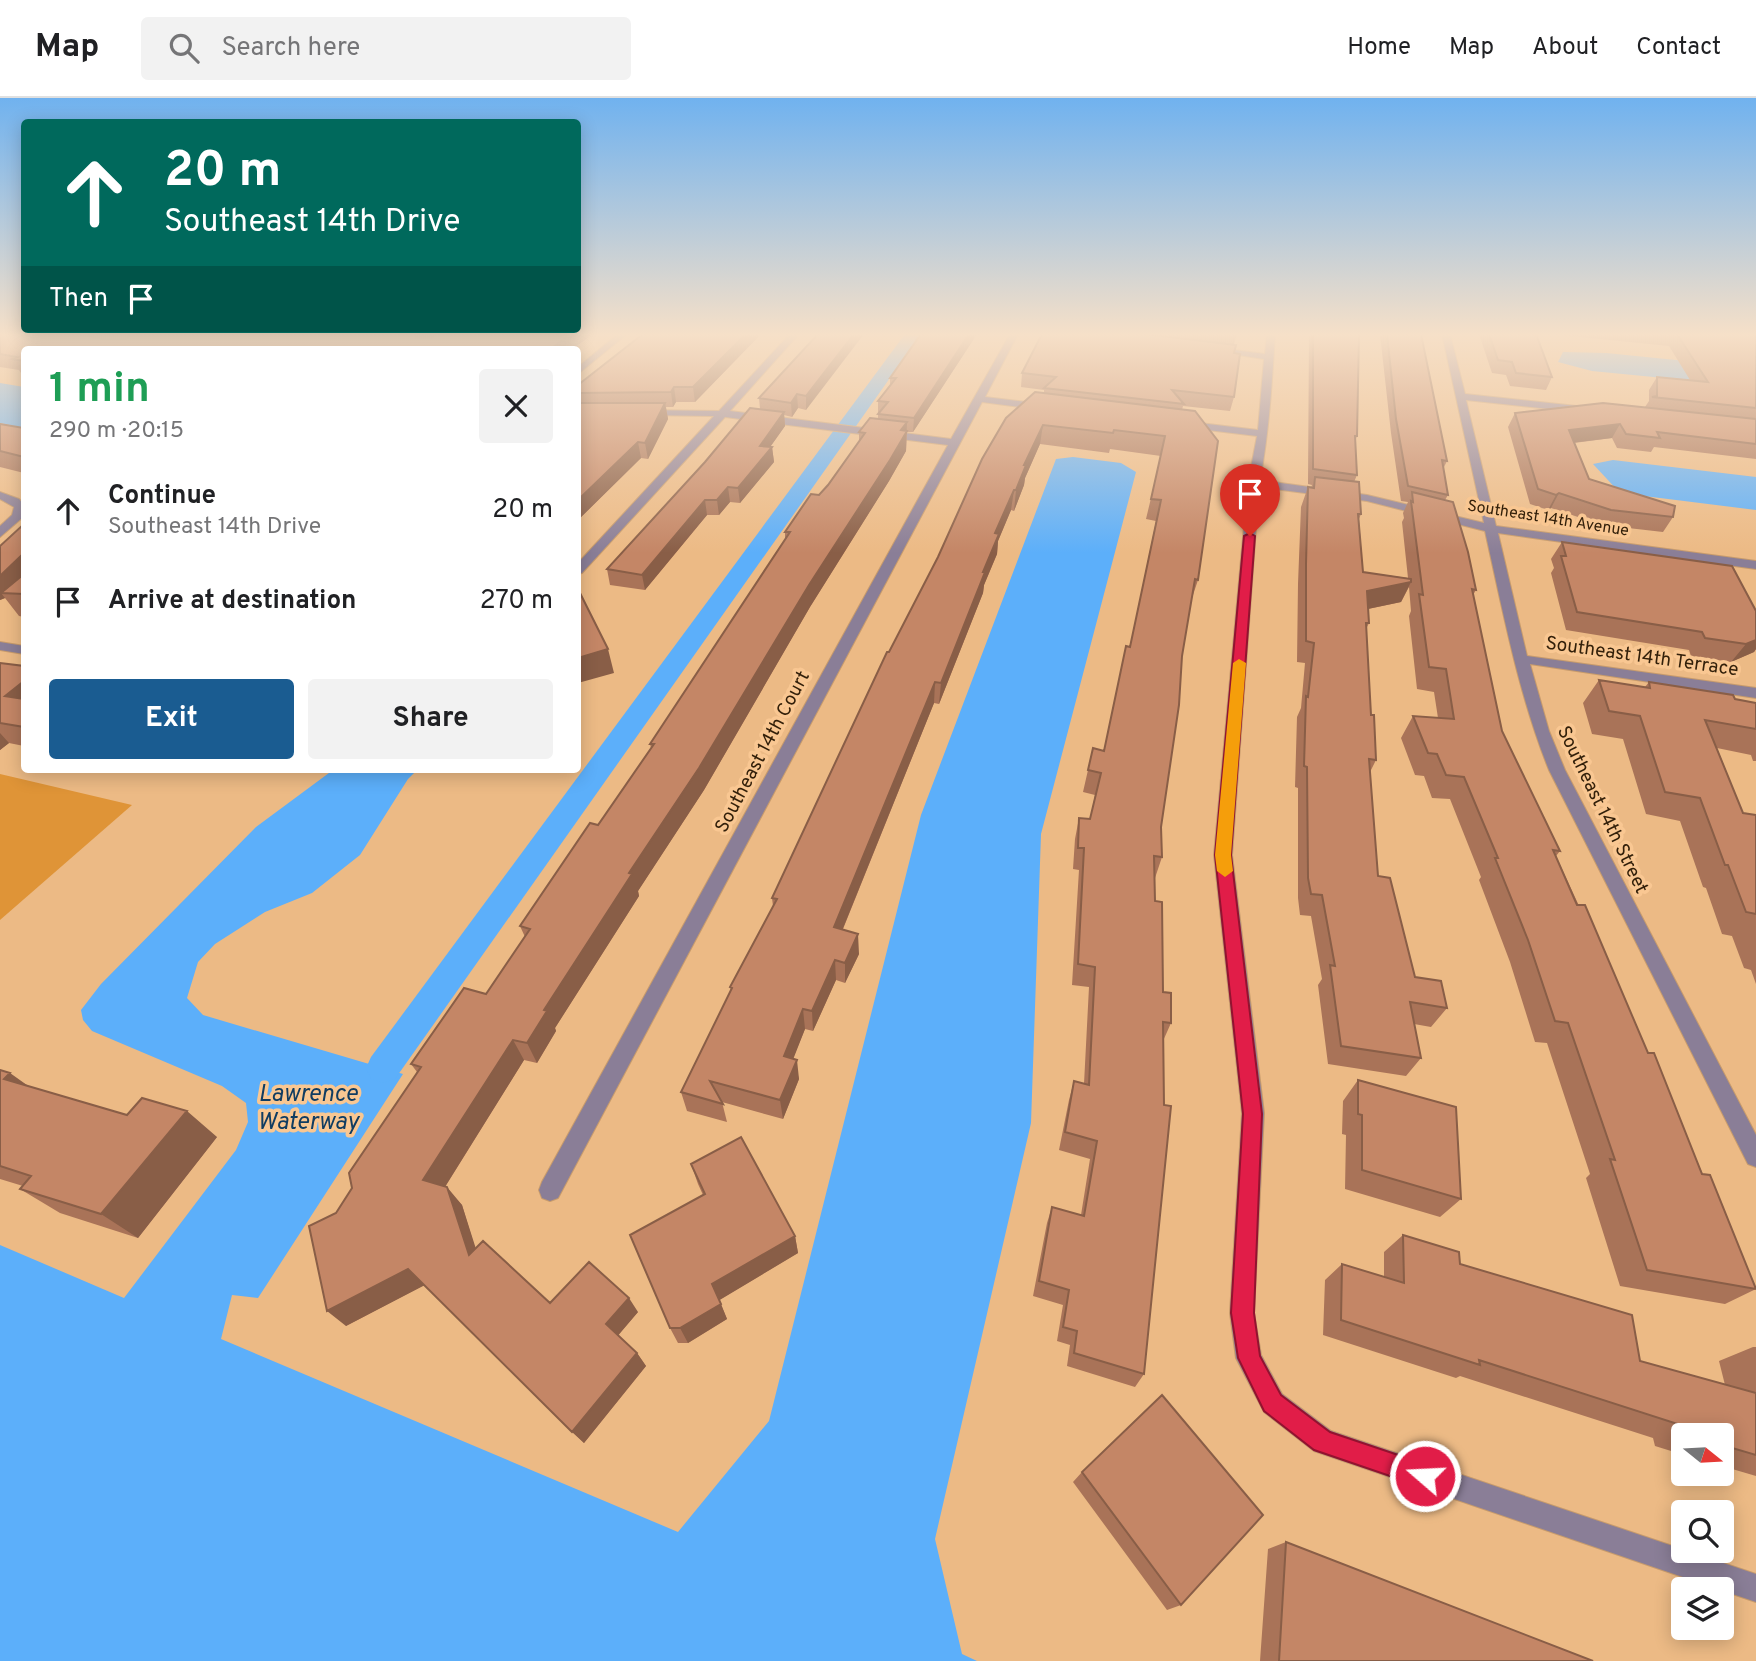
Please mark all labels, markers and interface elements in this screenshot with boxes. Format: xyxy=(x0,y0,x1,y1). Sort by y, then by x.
search box xyxy=(141,17,631,80)
text: Map xyxy=(35,27,99,69)
icon: search xyxy=(165,29,203,67)
text: Search here xyxy=(221,32,360,65)
text: Home xyxy=(1347,33,1411,63)
text: Map xyxy=(1449,33,1494,63)
text: About xyxy=(1532,33,1598,63)
text: Contact xyxy=(1636,33,1721,63)
text: 20 m xyxy=(164,142,281,204)
icon: ahead xyxy=(49,147,140,238)
text: Southeast 14th Drive xyxy=(164,203,461,243)
icon: arrive xyxy=(122,280,160,318)
text: Then xyxy=(49,283,108,316)
text: 1 min xyxy=(49,364,150,417)
button: close xyxy=(479,369,553,443)
text: 290 m · 20:15 xyxy=(49,417,184,446)
pin xyxy=(1220,464,1280,536)
icon: arrive xyxy=(1231,475,1269,513)
text: Continue xyxy=(108,480,216,513)
icon: ahead xyxy=(49,492,87,530)
text: 20 m xyxy=(492,494,553,527)
street label: Southeast 14th Avenue xyxy=(1466,496,1630,542)
text: Southeast 14th Drive xyxy=(108,513,321,542)
icon: arrive xyxy=(49,583,87,621)
text: Arrive at destination xyxy=(108,585,356,618)
text: 270 m xyxy=(480,585,553,618)
street label: Southeast 14th Terrace xyxy=(1544,632,1740,682)
street label: Southeast 14th Court xyxy=(710,667,816,837)
button: Exit xyxy=(49,679,294,759)
button: Share xyxy=(308,679,553,759)
street label: Southeast 14th Street xyxy=(1551,722,1653,898)
water label: Lawrence Waterway xyxy=(257,1080,360,1138)
north arrow xyxy=(1671,1423,1734,1486)
map controls xyxy=(1671,1423,1734,1640)
position arrow xyxy=(1388,1439,1462,1513)
button: search xyxy=(1671,1500,1734,1563)
button: layers xyxy=(1671,1577,1734,1640)

